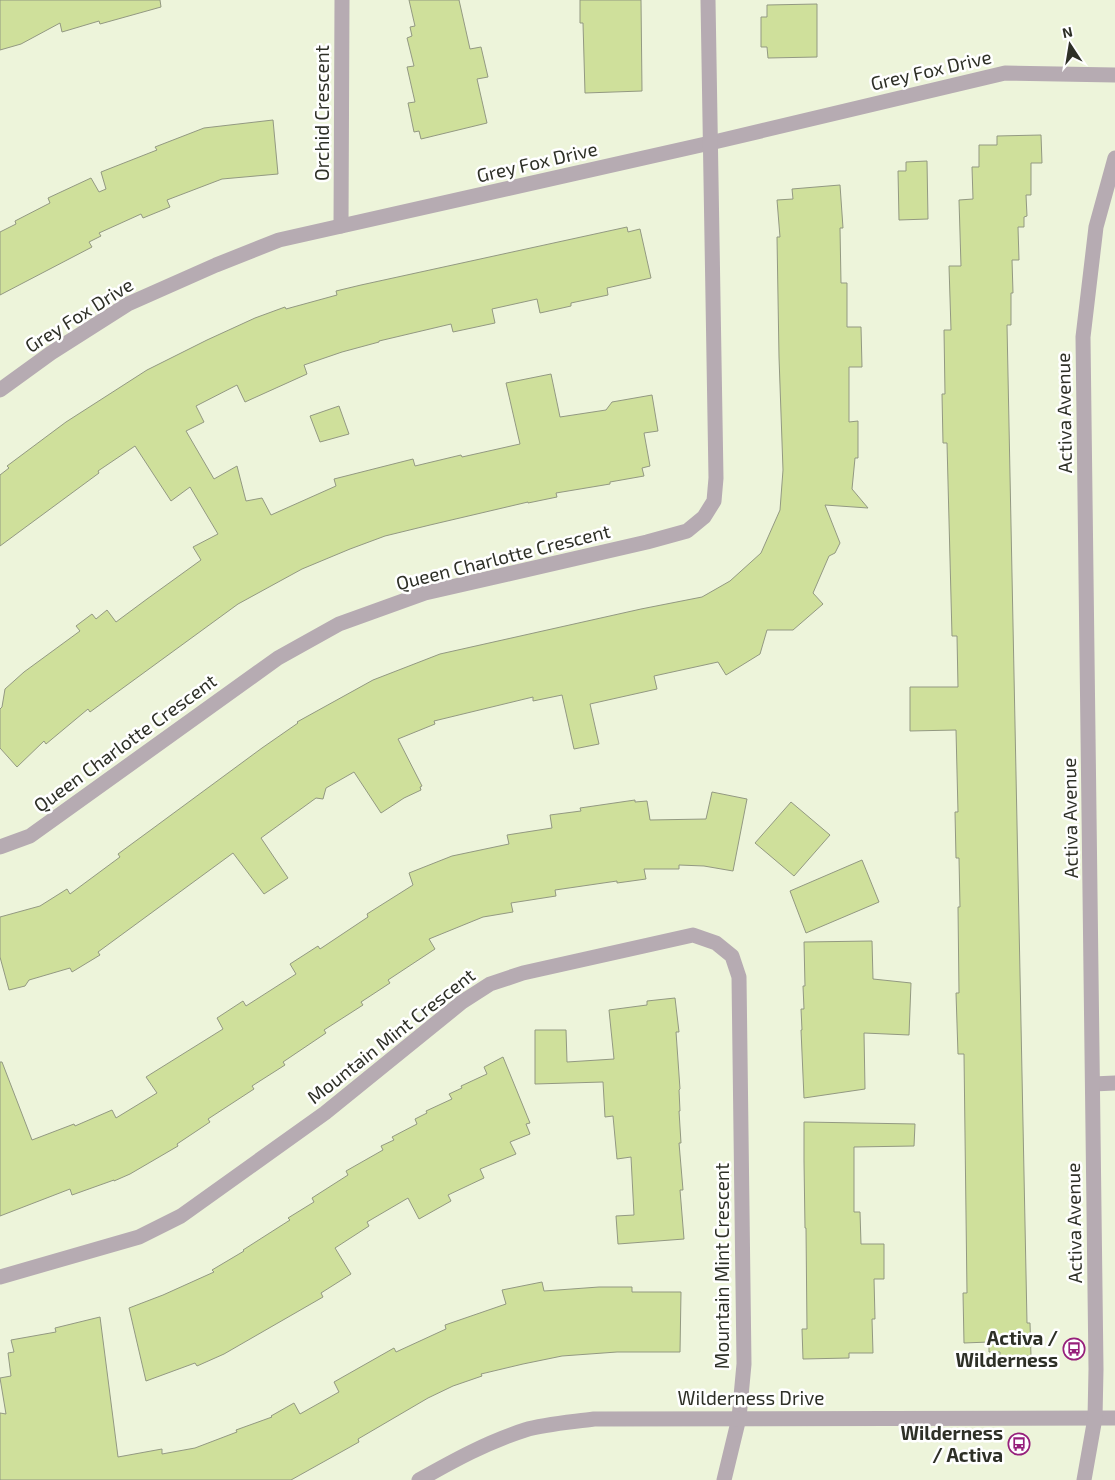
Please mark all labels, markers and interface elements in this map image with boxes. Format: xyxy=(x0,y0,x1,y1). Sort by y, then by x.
north arrow xyxy=(1045,20,1095,70)
text: N xyxy=(1060,22,1074,41)
street label: Grey Fox Drive xyxy=(868,44,994,95)
street label: Orchid Crescent xyxy=(310,45,333,181)
street label: Grey Fox Drive xyxy=(474,136,600,187)
street label: Grey Fox Drive xyxy=(20,272,137,357)
street label: Activa Avenue xyxy=(1051,352,1076,474)
street label: Queen Charlotte Crescent xyxy=(393,519,612,594)
street label: Queen Charlotte Crescent xyxy=(29,669,221,817)
street label: Activa Avenue xyxy=(1057,757,1082,879)
street label: Mountain Mint Crescent xyxy=(302,963,479,1108)
street label: Activa Avenue xyxy=(1061,1162,1086,1284)
street label: Mountain Mint Crescent xyxy=(710,1163,733,1369)
place label: Activa / Wilderness xyxy=(955,1326,1058,1371)
bus stop icon: Activa / Wilderness xyxy=(1062,1337,1086,1361)
street label: Wilderness Drive xyxy=(678,1386,824,1409)
place label: Wilderness / Activa xyxy=(900,1421,1003,1466)
bus stop icon: Wilderness / Activa xyxy=(1007,1432,1031,1456)

